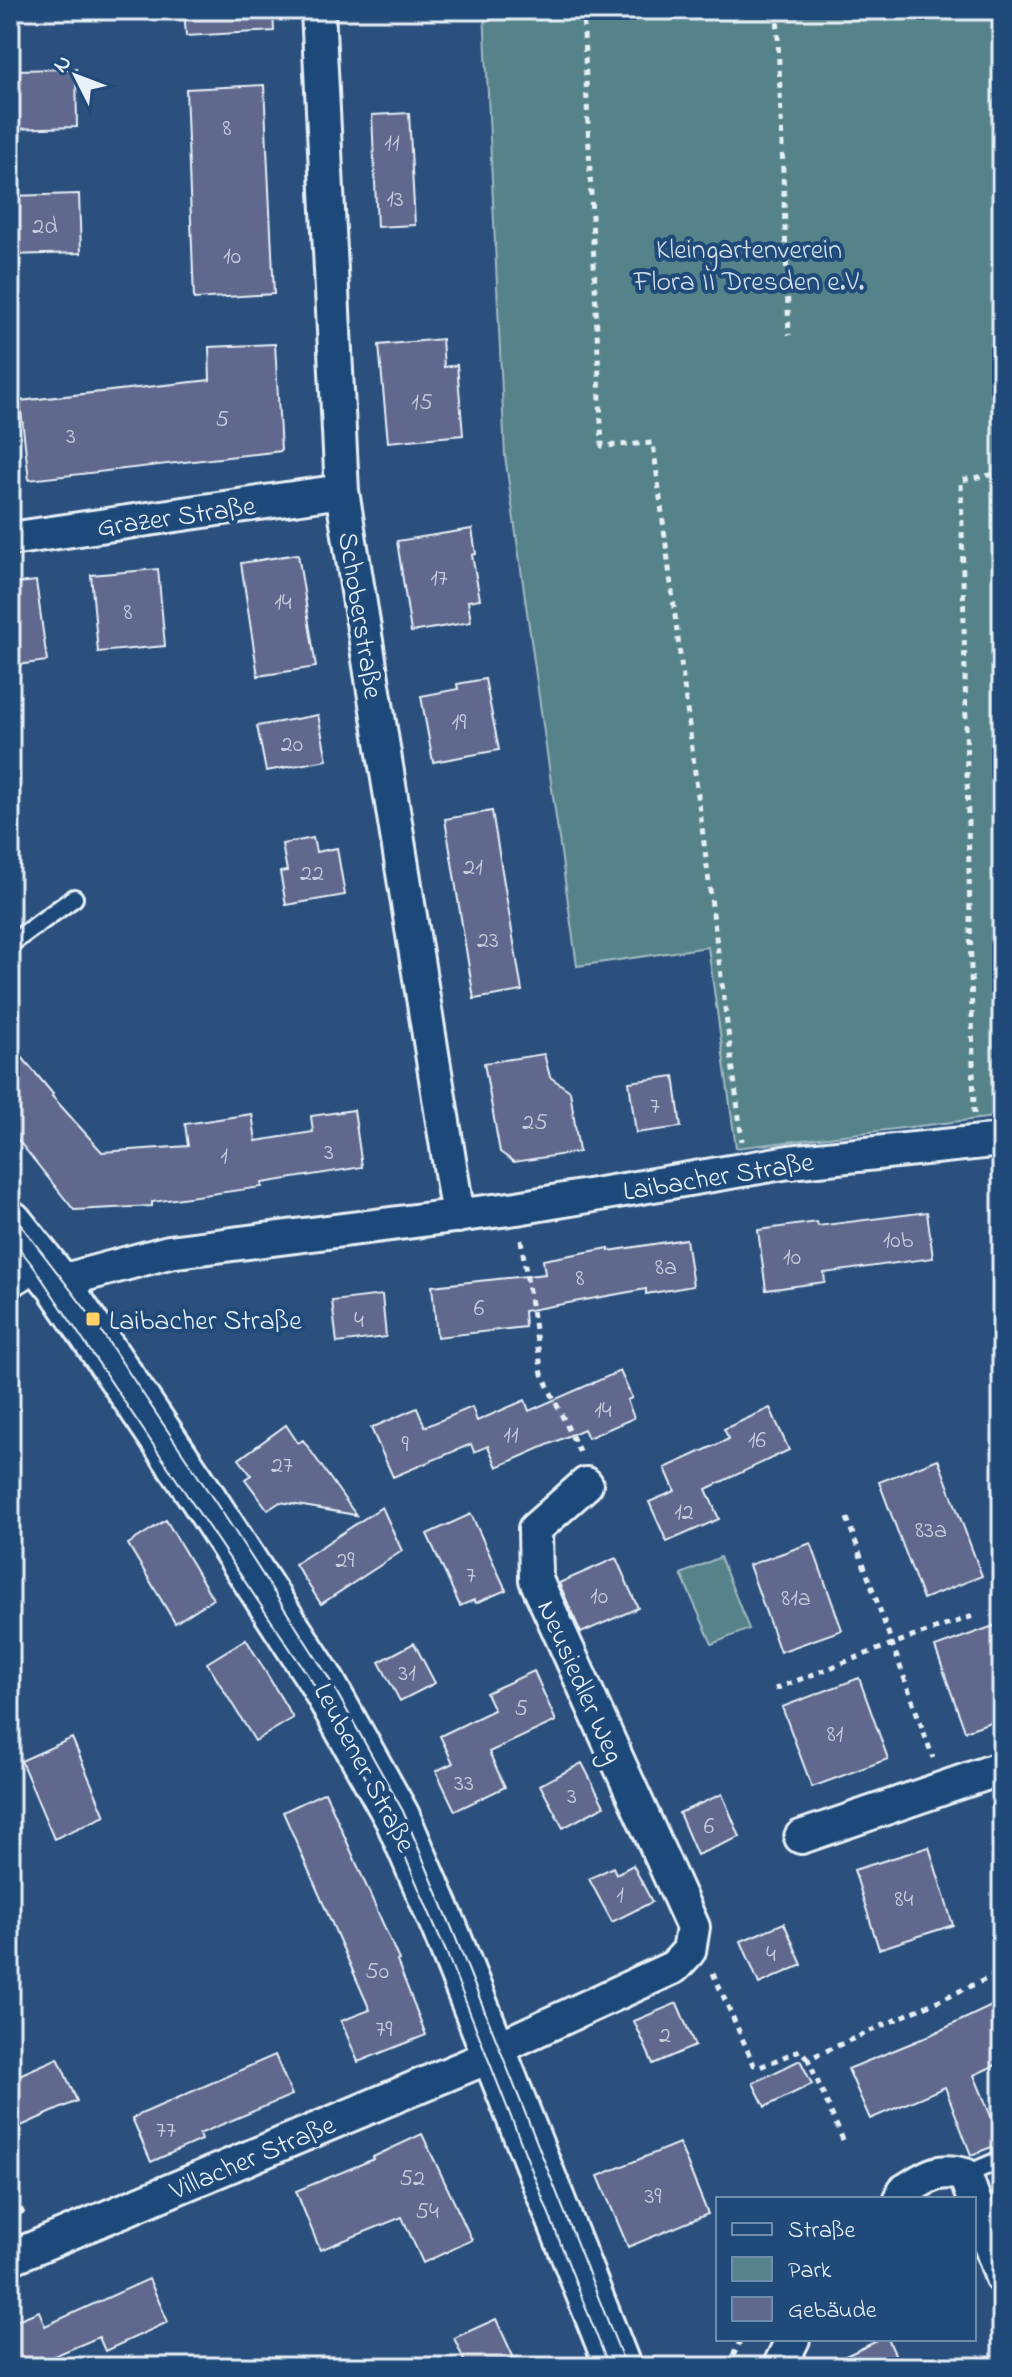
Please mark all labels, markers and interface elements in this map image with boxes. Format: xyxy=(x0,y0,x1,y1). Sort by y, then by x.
north arrow xyxy=(36,36,116,116)
text: N xyxy=(47,48,80,81)
house number: 8 xyxy=(223,112,232,147)
house number: 11 xyxy=(384,127,400,162)
house number: 13 xyxy=(386,183,404,218)
house number: 2d xyxy=(32,210,58,245)
park label: Kleingartenverein Flora II Dresden e.V. xyxy=(633,231,864,304)
house number: 10 xyxy=(223,240,241,275)
house number: 15 xyxy=(411,386,433,421)
house number: 5 xyxy=(215,403,229,438)
house number: 3 xyxy=(66,420,76,455)
street label: Grazer Straße xyxy=(95,487,259,550)
street label: Schoberstraße xyxy=(325,529,392,702)
house number: 17 xyxy=(430,562,448,597)
house number: 14 xyxy=(274,586,292,621)
house number: 8 xyxy=(124,596,133,631)
house number: 19 xyxy=(452,706,467,741)
house number: 20 xyxy=(281,728,303,763)
house number: 21 xyxy=(463,851,483,886)
house number: 22 xyxy=(300,857,324,892)
house number: 23 xyxy=(477,924,499,959)
house number: 7 xyxy=(650,1090,660,1125)
house number: 25 xyxy=(522,1106,548,1141)
house number: 3 xyxy=(324,1136,334,1171)
house number: 1 xyxy=(220,1140,228,1175)
street label: Laibacher Straße xyxy=(620,1143,817,1214)
house number: 10b xyxy=(883,1224,914,1259)
house number: 10 xyxy=(783,1241,801,1276)
house number: 8a xyxy=(655,1251,677,1286)
house number: 8 xyxy=(576,1262,585,1297)
house number: 6 xyxy=(474,1292,485,1327)
place label: Laibacher Straße xyxy=(109,1302,302,1343)
house number: 4 xyxy=(354,1304,364,1339)
marker: Laibacher Straße xyxy=(84,1310,102,1328)
house number: 14 xyxy=(594,1394,612,1429)
house number: 11 xyxy=(503,1419,519,1454)
house number: 16 xyxy=(748,1424,767,1459)
house number: 9 xyxy=(401,1428,409,1463)
house number: 27 xyxy=(271,1449,293,1484)
house number: 12 xyxy=(674,1496,694,1531)
house number: 83a xyxy=(915,1514,947,1549)
house number: 29 xyxy=(335,1544,355,1579)
house number: 7 xyxy=(466,1559,476,1594)
house number: 10 xyxy=(590,1580,608,1615)
house number: 81a xyxy=(781,1582,811,1617)
street label: Neusiedler Weg xyxy=(525,1594,633,1771)
house number: 31 xyxy=(398,1657,416,1692)
street label: Leubener Straße xyxy=(301,1677,425,1861)
house number: 5 xyxy=(514,1692,528,1727)
house number: 81 xyxy=(827,1718,844,1753)
house number: 33 xyxy=(454,1767,474,1802)
house number: 3 xyxy=(567,1780,577,1815)
house number: 6 xyxy=(704,1810,715,1845)
house number: 1 xyxy=(616,1879,624,1914)
house number: 84 xyxy=(895,1883,914,1918)
house number: 4 xyxy=(766,1938,776,1973)
house number: 50 xyxy=(365,1955,389,1990)
house number: 79 xyxy=(375,2013,393,2048)
house number: 2 xyxy=(659,2019,671,2054)
street label: Villacher Straße xyxy=(163,2106,343,2213)
house number: 77 xyxy=(156,2114,176,2149)
house number: 52 xyxy=(399,2162,425,2197)
house number: 39 xyxy=(644,2180,662,2215)
house number: 54 xyxy=(415,2195,439,2230)
legend xyxy=(716,2197,976,2341)
text: Straße xyxy=(788,2214,855,2249)
text: Park xyxy=(788,2254,832,2289)
text: Gebäude xyxy=(788,2294,877,2329)

